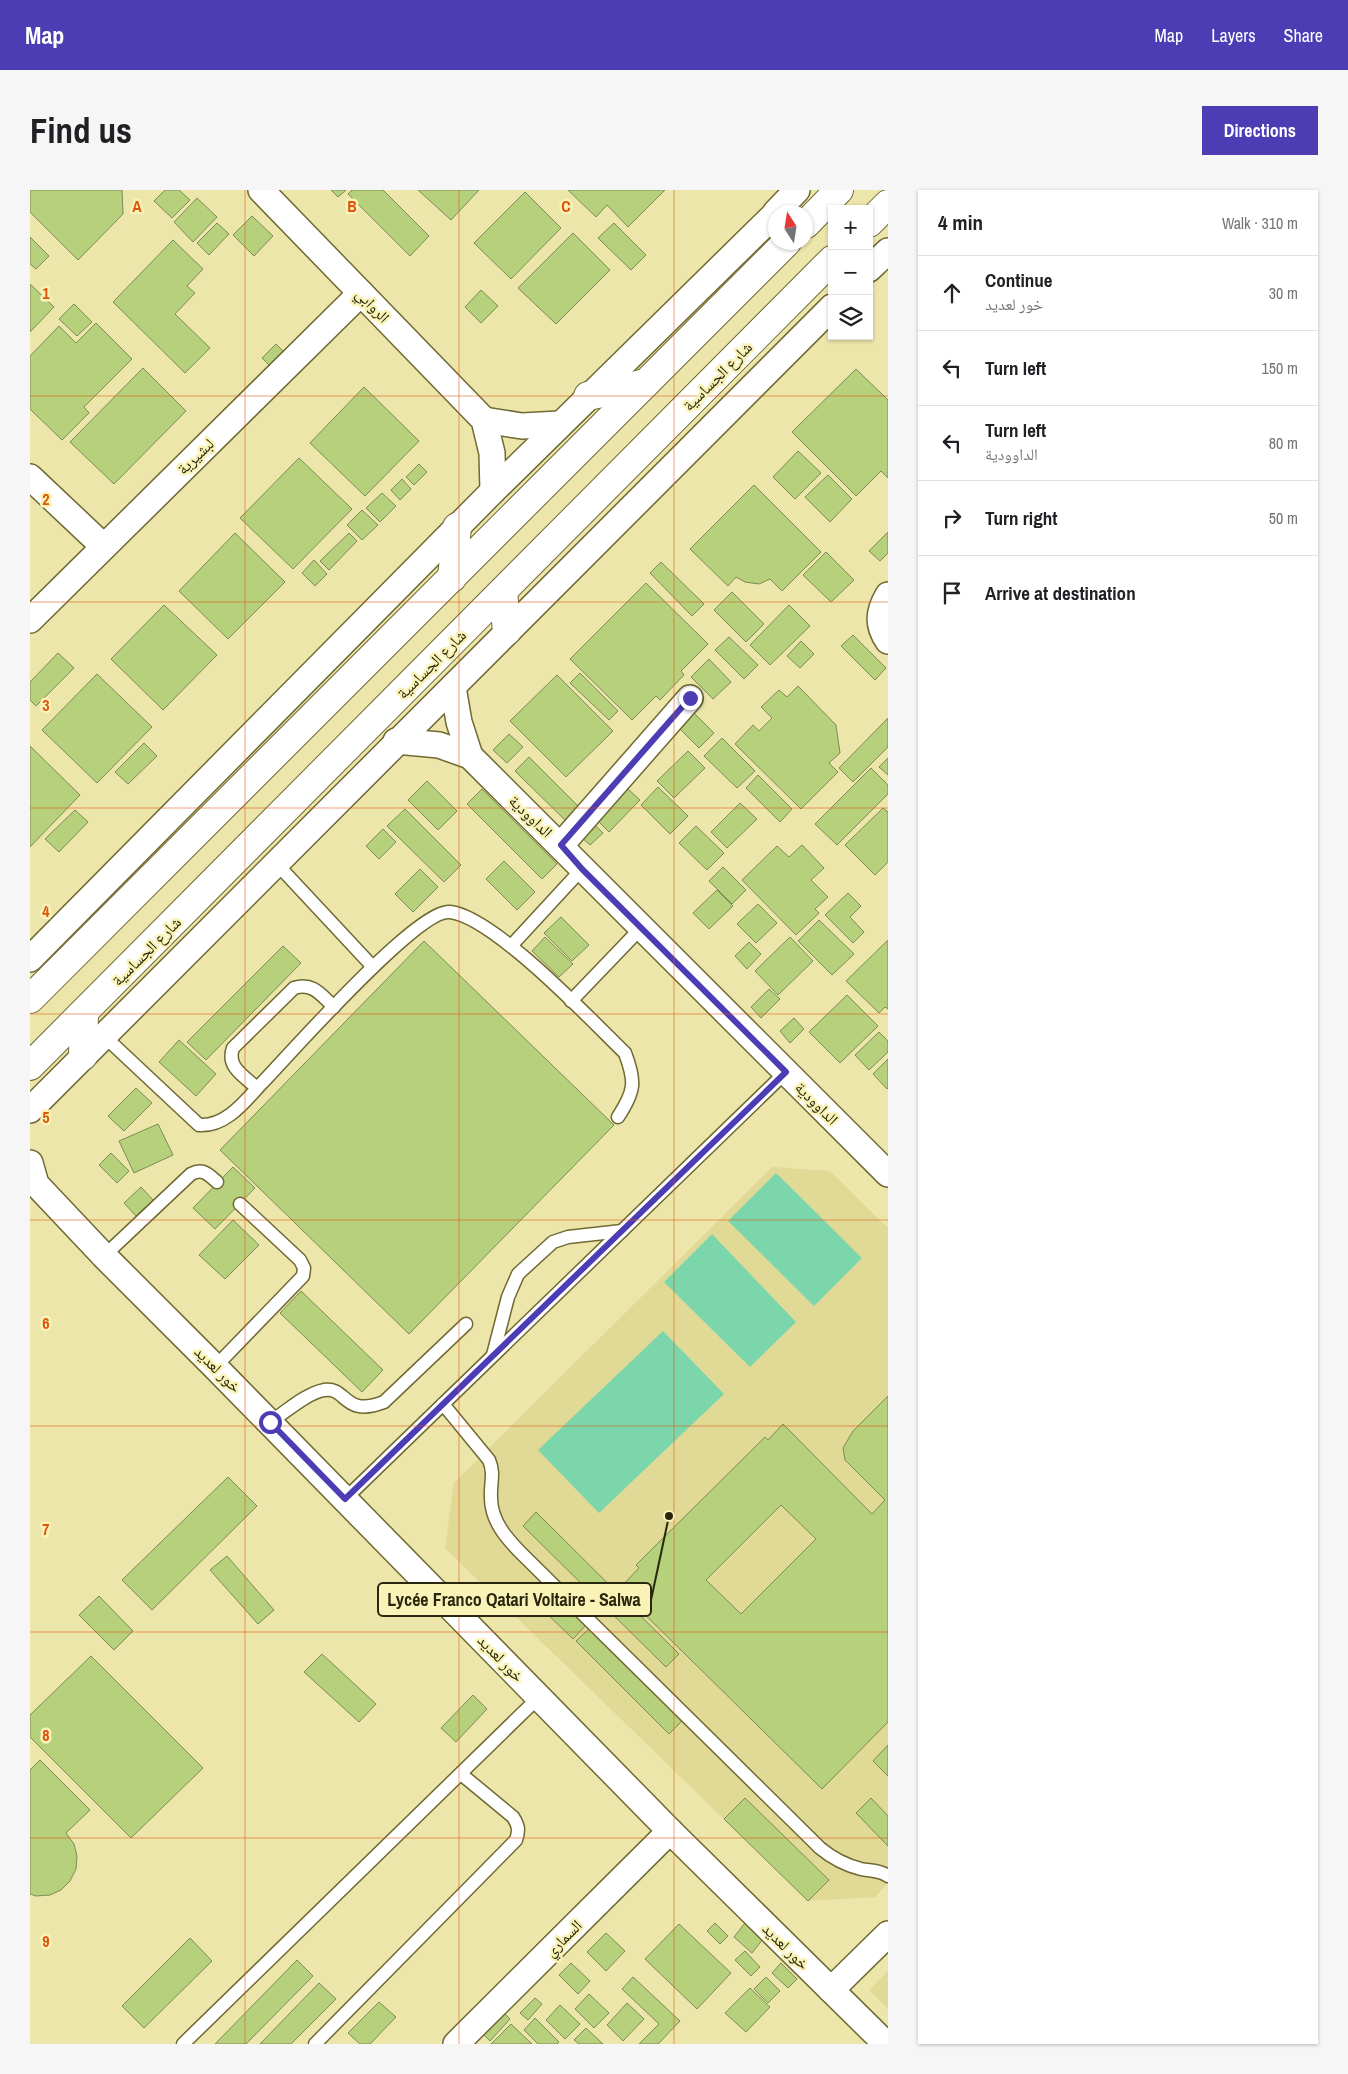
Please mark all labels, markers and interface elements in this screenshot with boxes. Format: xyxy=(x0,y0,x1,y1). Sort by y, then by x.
text: Map xyxy=(25,19,64,51)
text: Map xyxy=(1155,23,1183,48)
text: Layers xyxy=(1211,23,1256,48)
text: Share xyxy=(1284,23,1323,48)
button: Directions xyxy=(1202,106,1318,155)
text: Find us xyxy=(30,107,132,154)
text: A xyxy=(132,195,142,217)
text: B xyxy=(347,195,357,217)
text: C xyxy=(561,195,571,217)
north arrow xyxy=(768,205,813,250)
map controls xyxy=(828,205,873,340)
button: + xyxy=(828,205,873,250)
text: 4 min xyxy=(938,208,983,237)
text: Walk · 310 m xyxy=(1222,212,1298,234)
button: − xyxy=(828,250,873,295)
text: Continue xyxy=(985,267,1053,293)
icon: ahead xyxy=(938,279,966,307)
text: 1 xyxy=(42,282,50,304)
text: 30 m xyxy=(1269,282,1298,304)
street label: الروابي xyxy=(350,283,395,329)
text: خور لعديد xyxy=(985,293,1043,315)
button: layers xyxy=(828,295,873,340)
street label: شارع الجساسية xyxy=(677,336,757,416)
icon: left xyxy=(938,354,966,382)
text: Turn left xyxy=(985,355,1046,381)
text: 150 m xyxy=(1262,357,1298,379)
text: Turn left xyxy=(985,417,1046,443)
icon: left xyxy=(938,429,966,457)
text: 80 m xyxy=(1269,432,1298,454)
street label: لبشيرية xyxy=(172,433,218,479)
text: الداوودية xyxy=(985,443,1038,465)
text: 2 xyxy=(42,488,50,510)
icon: right xyxy=(938,504,966,532)
text: Turn right xyxy=(985,505,1057,531)
text: 50 m xyxy=(1269,507,1298,529)
icon: arrive xyxy=(938,579,966,607)
text: Arrive at destination xyxy=(985,580,1136,606)
street label: شارع الجساسية xyxy=(391,624,471,704)
route end xyxy=(679,687,702,710)
text: 3 xyxy=(42,694,50,716)
street label: الداوودية xyxy=(504,790,558,842)
text: 4 xyxy=(42,900,50,922)
street label: شارع الجساسية xyxy=(106,911,186,991)
street label: الداوودية xyxy=(791,1077,843,1129)
text: 5 xyxy=(42,1106,50,1128)
text: 6 xyxy=(42,1312,50,1334)
street label: خور لعديد xyxy=(190,1341,246,1397)
route start xyxy=(259,1411,282,1434)
text: 7 xyxy=(42,1518,50,1540)
callout: Lycée Franco Qatari Voltaire - Salwa xyxy=(378,1583,651,1616)
text: Lycée Franco Qatari Voltaire - Salwa xyxy=(387,1587,642,1612)
street label: خور لعديد xyxy=(473,1629,529,1687)
text: 8 xyxy=(42,1724,50,1746)
street label: السماري xyxy=(539,1914,588,1963)
street label: خور لعديد xyxy=(758,1918,814,1974)
text: 9 xyxy=(42,1930,50,1952)

